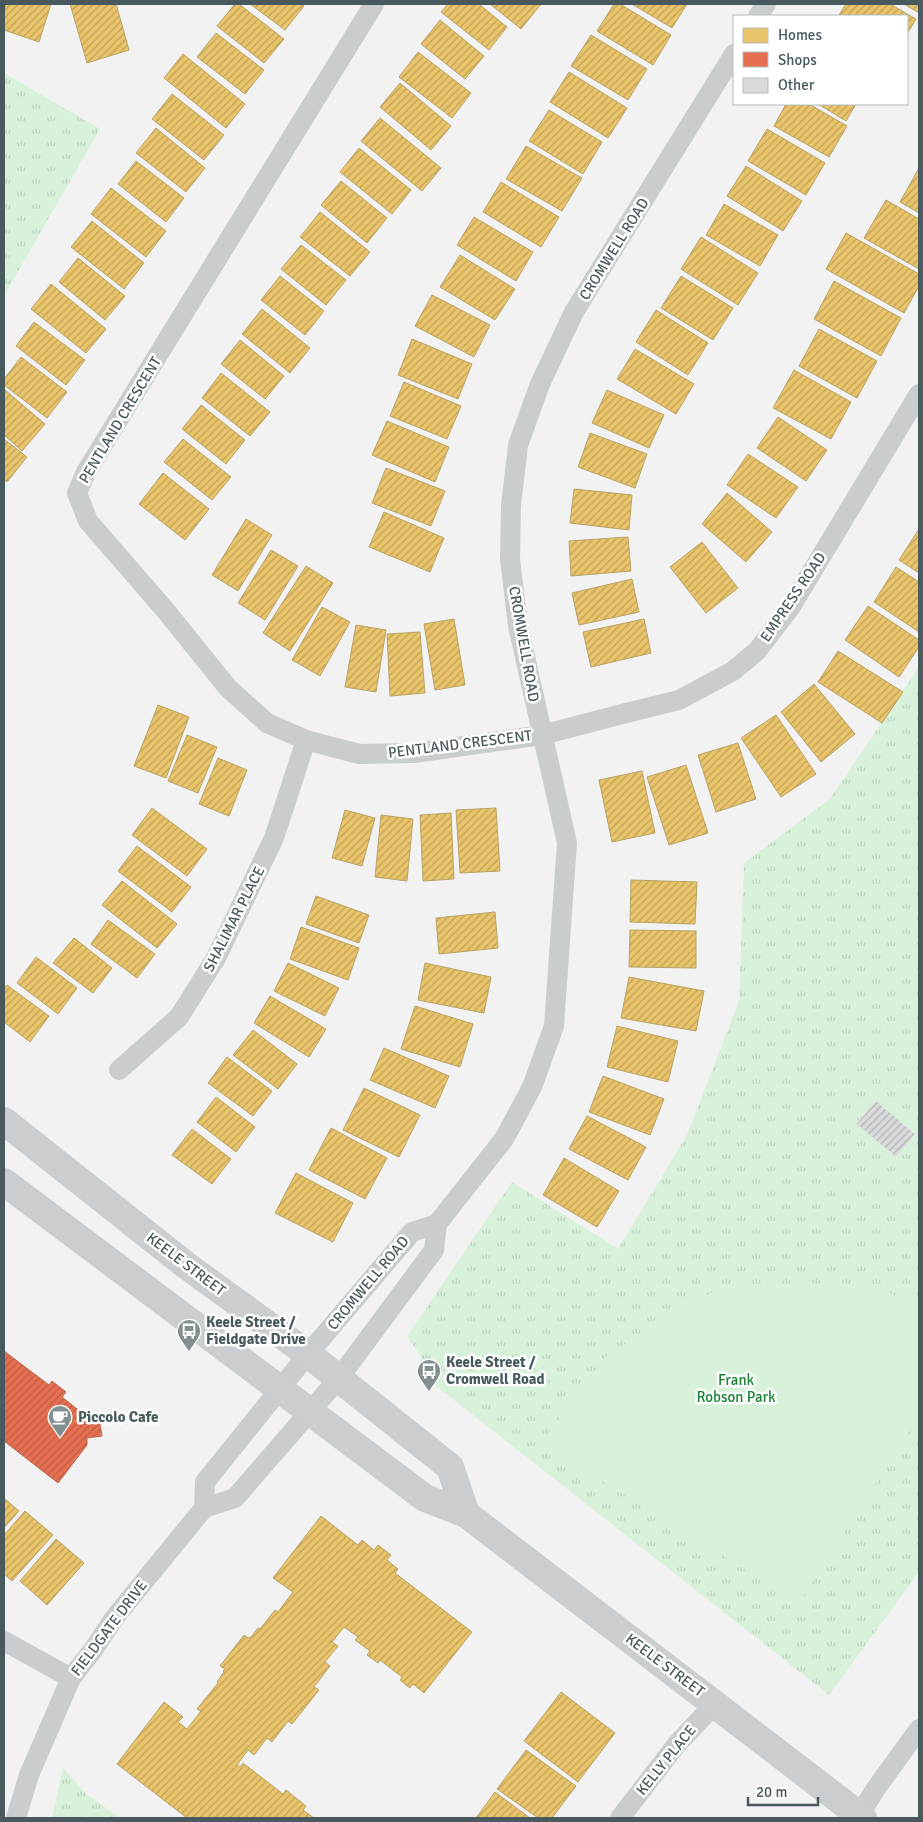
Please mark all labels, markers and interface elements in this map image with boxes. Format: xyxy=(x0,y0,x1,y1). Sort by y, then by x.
legend xyxy=(733,15,908,105)
text: Homes xyxy=(778,26,822,44)
text: Shops xyxy=(778,51,817,69)
text: Other xyxy=(778,76,815,94)
street label: CROMWELL ROAD xyxy=(575,195,653,303)
street label: PENTLAND CRESCENT xyxy=(75,353,165,487)
street label: EMPRESS ROAD xyxy=(756,549,830,645)
street label: CROMWELL ROAD xyxy=(505,585,543,703)
street label: PENTLAND CRESCENT xyxy=(387,726,533,762)
street label: SHALIMAR PLACE xyxy=(200,863,268,975)
street label: KEELE STREET xyxy=(143,1229,229,1300)
street label: CROMWELL ROAD xyxy=(324,1232,412,1334)
place label: Keele Street / Fieldgate Drive xyxy=(206,1313,306,1348)
bus stop icon: Keele Street / Fieldgate Drive xyxy=(176,1318,202,1352)
place label: Keele Street / Cromwell Road xyxy=(446,1353,545,1388)
bus stop icon: Keele Street / Cromwell Road xyxy=(416,1358,442,1392)
park label: Frank Robson Park xyxy=(696,1371,776,1406)
cafe icon: Piccolo Cafe xyxy=(47,1404,73,1438)
place label: Piccolo Cafe xyxy=(78,1408,158,1426)
street label: FIELDGATE DRIVE xyxy=(67,1576,151,1680)
street label: KEELE STREET xyxy=(622,1630,708,1701)
street label: KELLY PLACE xyxy=(632,1721,700,1799)
scale bar xyxy=(748,1774,818,1806)
text: 20 m xyxy=(756,1783,787,1801)

